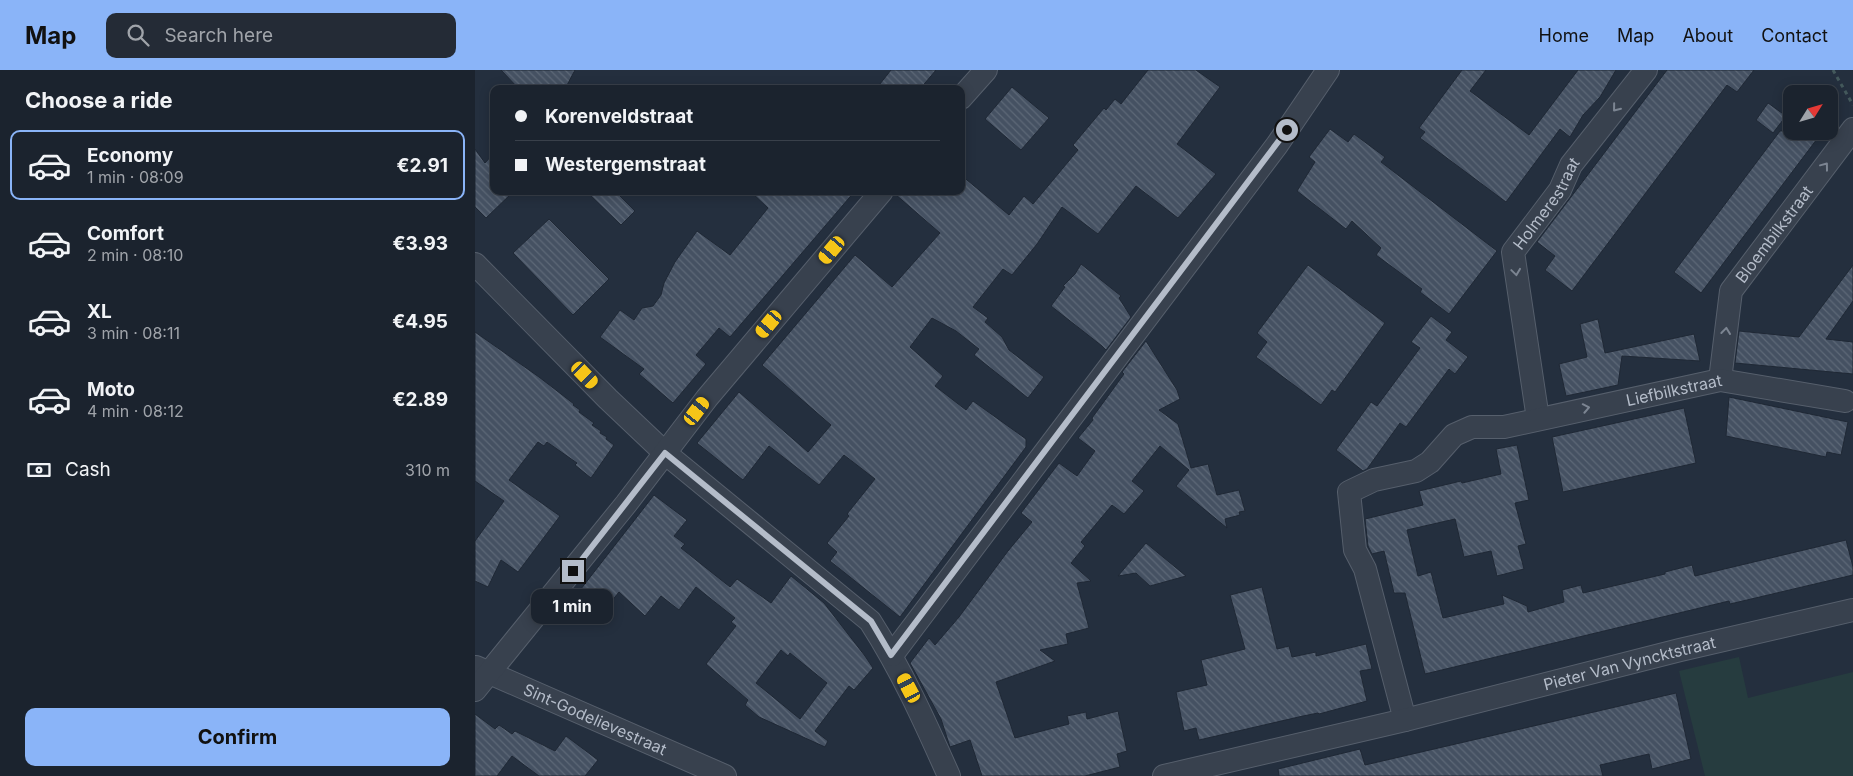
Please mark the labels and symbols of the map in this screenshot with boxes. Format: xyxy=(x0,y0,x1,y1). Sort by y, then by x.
north arrow xyxy=(1783,85,1837,140)
one-way arrow xyxy=(1613,102,1621,111)
route start xyxy=(1276,119,1298,141)
street label: Holmerestraat xyxy=(1509,153,1583,253)
one-way arrow xyxy=(1819,162,1828,172)
street label: Bloembilkstraat xyxy=(1731,181,1817,287)
car xyxy=(816,234,847,266)
one-way arrow xyxy=(1510,268,1521,276)
car xyxy=(753,308,784,340)
one-way arrow xyxy=(1720,327,1730,336)
car xyxy=(569,359,600,391)
street label: Liefbilkstraat xyxy=(1624,370,1724,410)
car xyxy=(681,395,712,427)
one-way arrow xyxy=(1581,404,1590,414)
route end xyxy=(562,560,584,582)
callout: 1 min xyxy=(532,588,614,624)
street label: Pieter Van Vyncktstraat xyxy=(1541,632,1718,694)
car xyxy=(895,671,922,705)
street label: Sint-Godelievestraat xyxy=(520,679,670,759)

